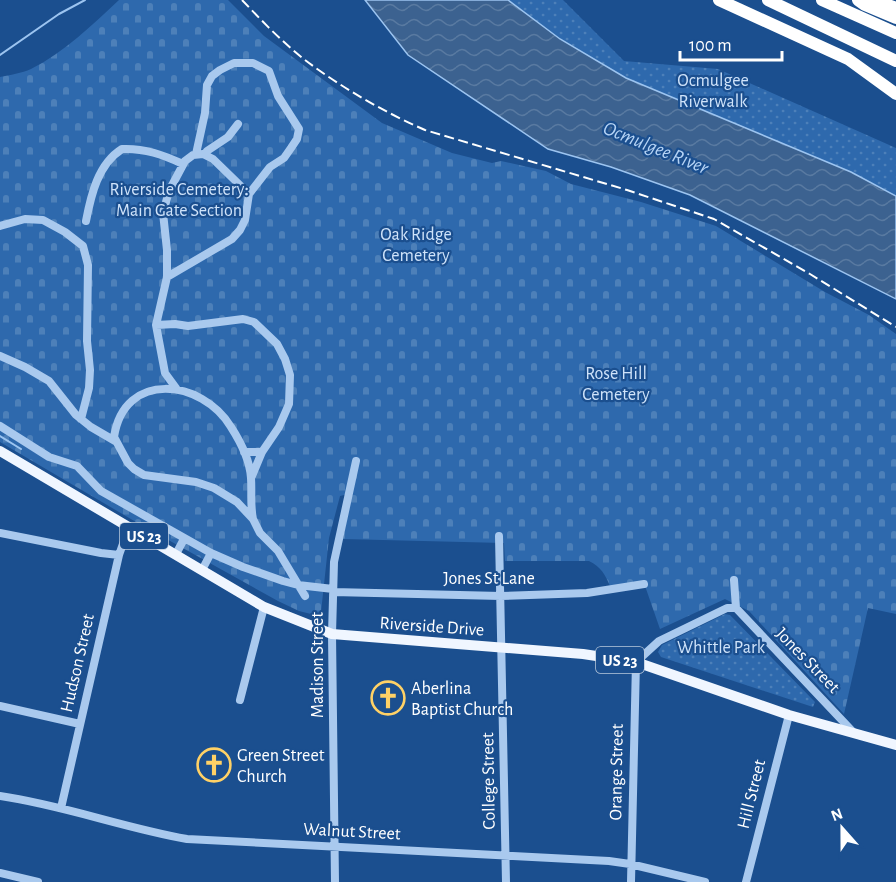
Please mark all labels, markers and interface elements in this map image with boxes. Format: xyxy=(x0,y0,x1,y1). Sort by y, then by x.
scale bar xyxy=(680,24,782,62)
text: 100 m xyxy=(689,37,732,55)
park label: Ocmulgee Riverwalk xyxy=(677,72,749,111)
water label: Ocmulgee River xyxy=(600,118,711,178)
park label: Riverside Cemetery: Main Gate Section xyxy=(109,181,249,220)
park label: Oak Ridge Cemetery xyxy=(380,226,452,265)
park label: Rose Hill Cemetery xyxy=(582,365,650,404)
road number: US 23 xyxy=(120,523,168,549)
street label: Jones St Lane xyxy=(443,570,535,588)
street label: Hudson Street xyxy=(58,612,98,714)
street label: Madison Street xyxy=(309,612,327,718)
street label: Riverside Drive xyxy=(379,614,485,640)
street label: Jones Street xyxy=(772,624,843,697)
park label: Whittle Park xyxy=(677,639,766,657)
road number: US 23 xyxy=(596,647,644,673)
church icon: Aberlina Baptist Church xyxy=(370,680,406,716)
place label: Aberlina Baptist Church xyxy=(411,680,513,719)
street label: Orange Street xyxy=(607,723,627,821)
street label: College Street xyxy=(479,732,499,830)
church icon: Green Street Church xyxy=(196,747,232,783)
place label: Green Street Church xyxy=(237,747,325,786)
street label: Hill Street xyxy=(735,757,769,831)
north arrow xyxy=(812,798,872,858)
text: N xyxy=(829,805,845,824)
street label: Walnut Street xyxy=(303,820,401,844)

